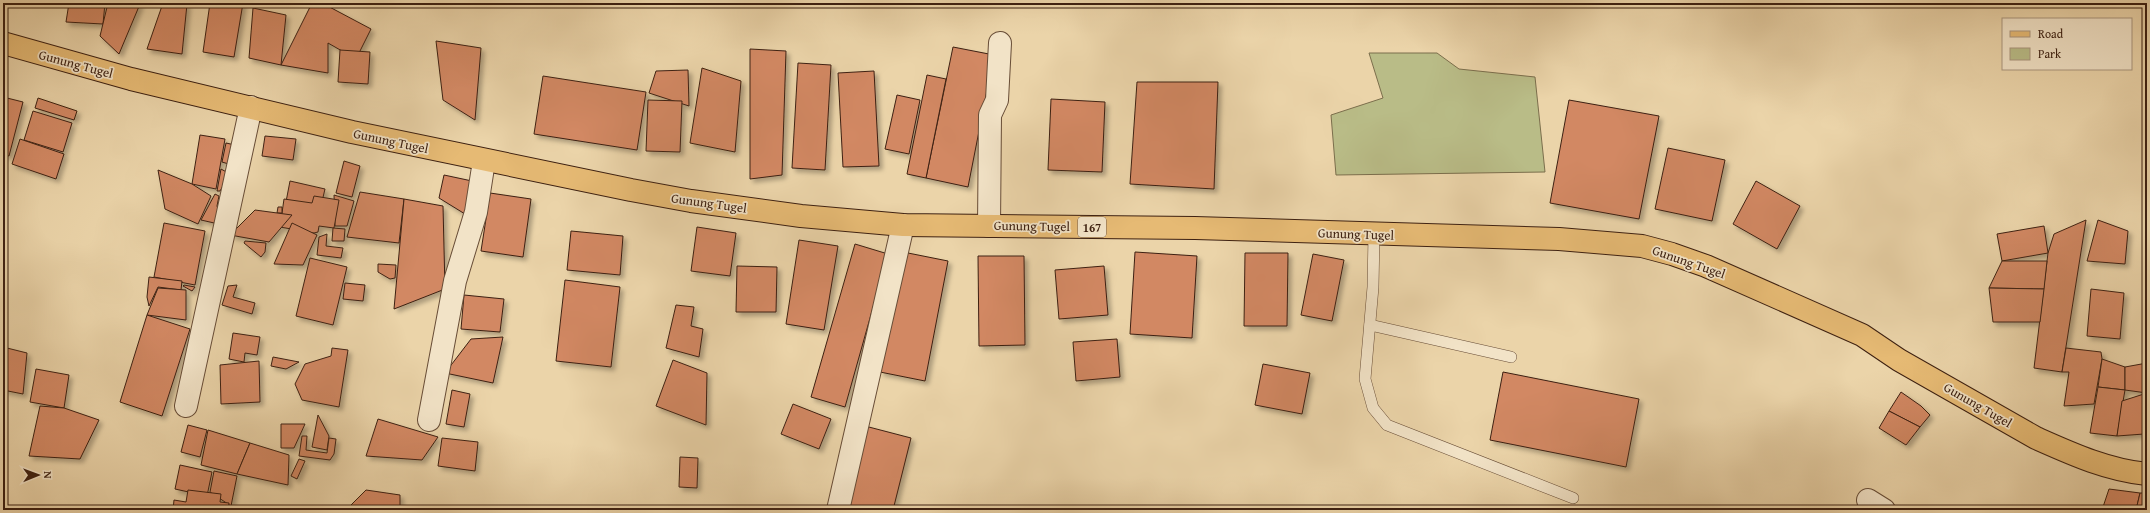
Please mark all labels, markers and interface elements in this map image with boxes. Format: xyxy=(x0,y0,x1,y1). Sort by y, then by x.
legend xyxy=(2002,18,2132,70)
text: Road xyxy=(2038,25,2064,42)
street label: Gunung Tugel xyxy=(37,45,116,83)
text: Park xyxy=(2038,45,2062,62)
street label: Gunung Tugel xyxy=(352,124,431,158)
street label: Gunung Tugel xyxy=(670,188,748,218)
street label: Gunung Tugel xyxy=(994,216,1071,236)
road number: 167 xyxy=(1078,217,1106,237)
street label: Gunung Tugel xyxy=(1318,223,1395,245)
street label: Gunung Tugel xyxy=(1650,241,1728,283)
street label: Gunung Tugel xyxy=(1940,378,2016,432)
north arrow xyxy=(18,455,58,495)
text: N xyxy=(40,471,56,479)

